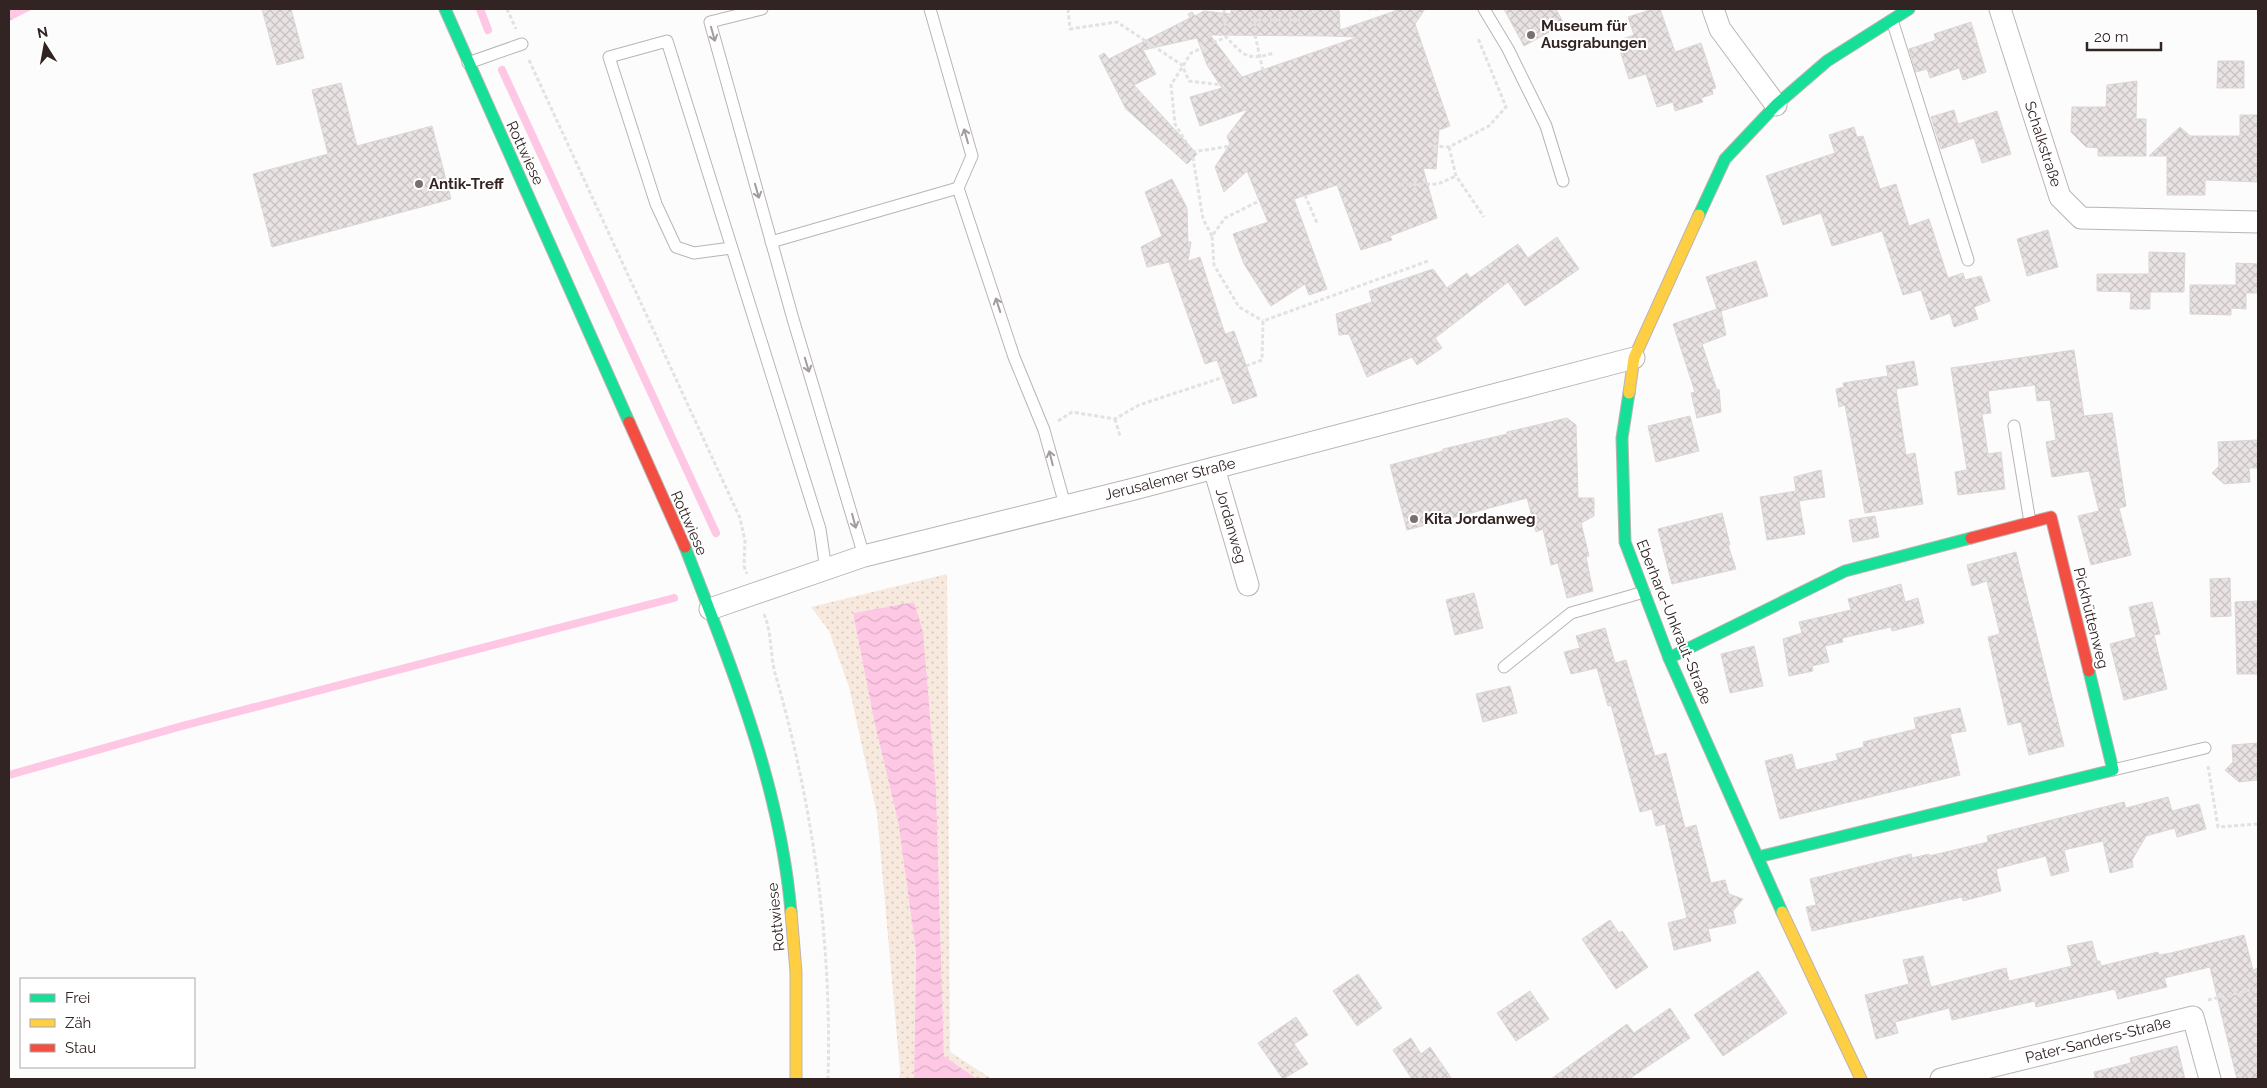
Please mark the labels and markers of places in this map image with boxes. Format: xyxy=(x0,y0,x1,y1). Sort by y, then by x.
place label: Museum für Ausgrabungen xyxy=(1541,17,1647,52)
marker: Museum für Ausgrabungen xyxy=(1525,29,1537,41)
place label: Antik-Treff xyxy=(429,175,504,193)
marker: Antik-Treff xyxy=(413,178,425,190)
place label: Kita Jordanweg xyxy=(1424,510,1536,528)
marker: Kita Jordanweg xyxy=(1408,513,1420,525)

